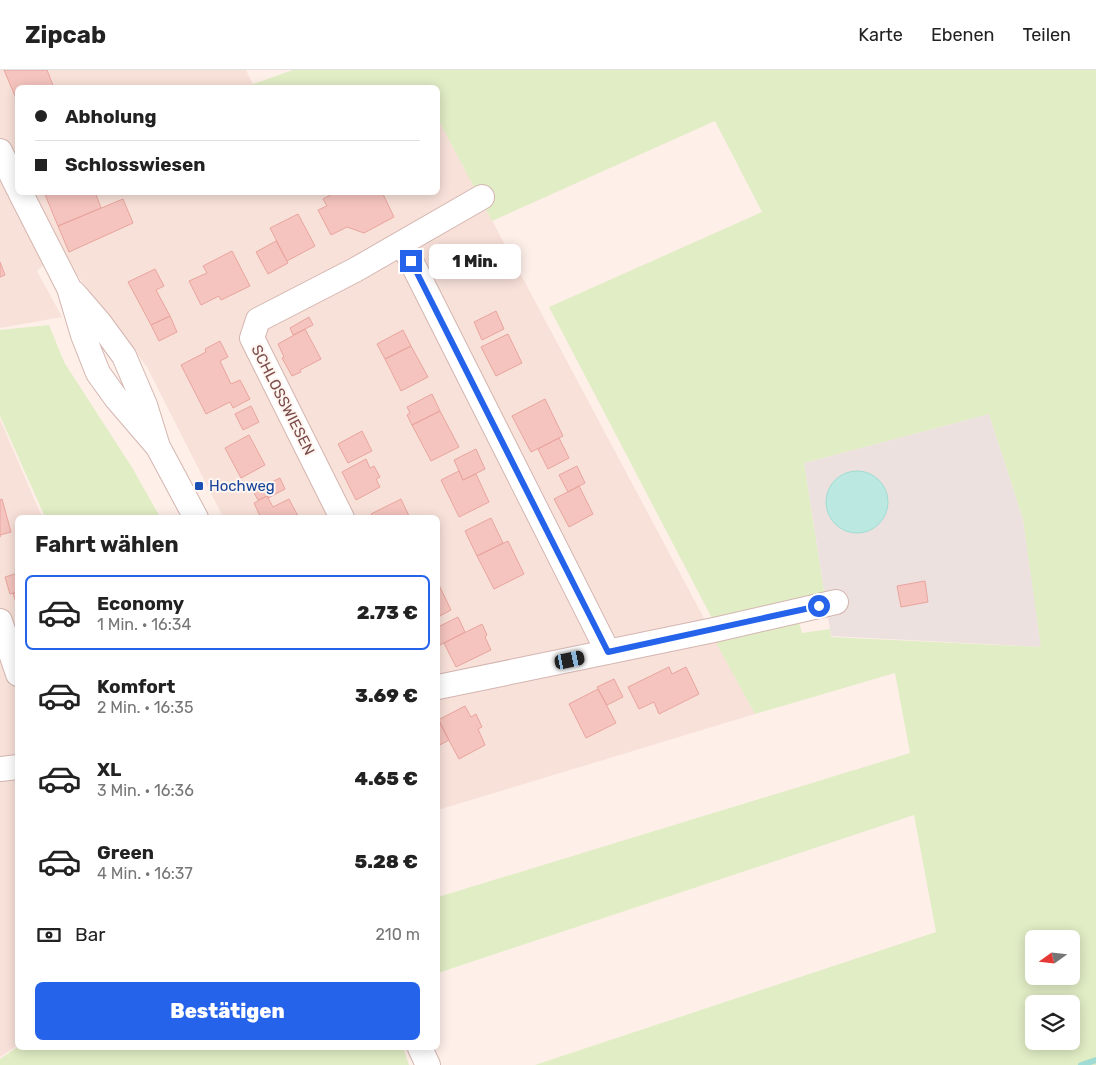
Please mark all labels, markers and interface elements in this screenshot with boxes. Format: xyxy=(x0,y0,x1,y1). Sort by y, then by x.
text: Zipcab xyxy=(25,21,106,49)
text: Karte xyxy=(858,24,903,46)
text: Ebenen xyxy=(931,24,995,46)
text: Teilen xyxy=(1023,24,1071,46)
text: Abholung xyxy=(65,105,156,128)
text: Schlosswiesen xyxy=(65,153,206,176)
callout: 1 Min. xyxy=(428,244,521,278)
route end xyxy=(400,250,422,272)
text: 1 Min. xyxy=(452,252,498,271)
street label: SCHLOSSWIESEN xyxy=(248,342,318,458)
place label: Hochweg xyxy=(209,477,275,495)
marker: Hochweg xyxy=(193,480,205,492)
text: Fahrt wählen xyxy=(35,531,179,558)
icon: car xyxy=(37,590,82,635)
text: Economy xyxy=(97,592,184,615)
route start xyxy=(808,595,830,617)
text: 2.73 € xyxy=(357,601,418,624)
text: 1 Min. · 16:34 xyxy=(97,615,191,634)
car xyxy=(553,650,586,670)
icon: car xyxy=(37,673,82,718)
text: Komfort xyxy=(97,675,175,698)
text: 3.69 € xyxy=(355,684,418,707)
text: 2 Min. · 16:35 xyxy=(97,698,193,717)
icon: car xyxy=(37,756,82,801)
text: XL xyxy=(97,758,121,781)
text: 4.65 € xyxy=(355,767,418,790)
text: 3 Min. · 16:36 xyxy=(97,781,194,800)
icon: car xyxy=(37,839,82,884)
text: Green xyxy=(97,841,154,864)
text: 5.28 € xyxy=(355,850,418,873)
text: 4 Min. · 16:37 xyxy=(97,864,193,883)
icon: cash xyxy=(35,921,63,949)
text: Bar xyxy=(75,923,105,946)
text: 210 m xyxy=(375,925,420,944)
north arrow xyxy=(1025,930,1080,985)
map controls xyxy=(1025,930,1080,1050)
button: Bestätigen xyxy=(35,982,420,1040)
button: layers xyxy=(1025,995,1080,1050)

